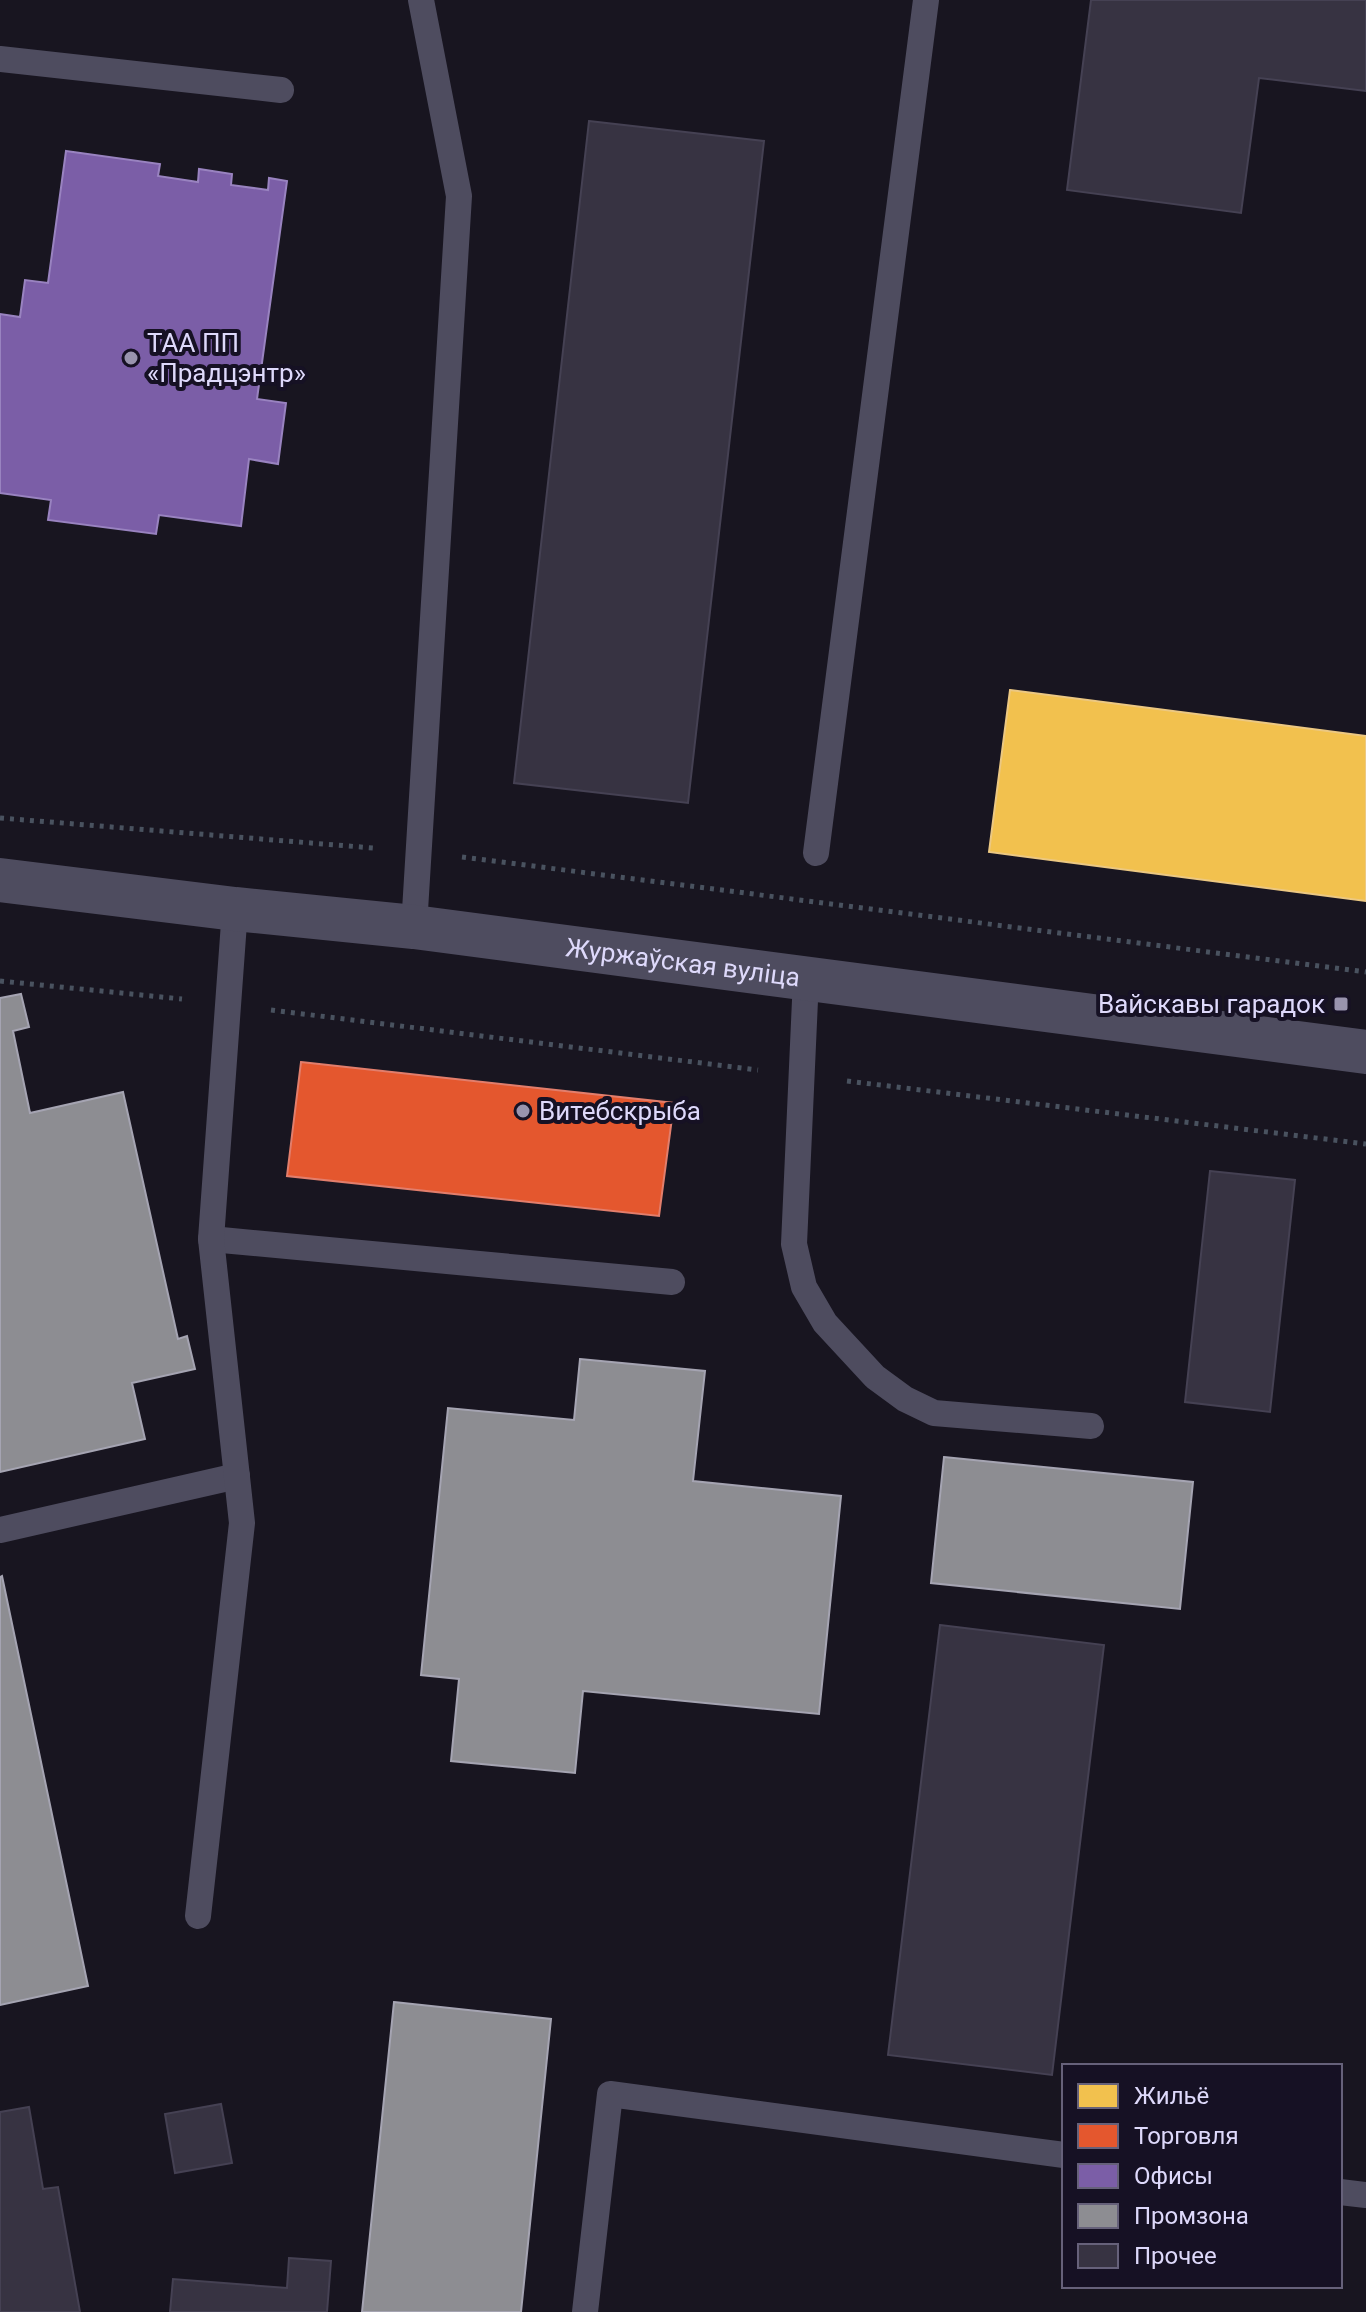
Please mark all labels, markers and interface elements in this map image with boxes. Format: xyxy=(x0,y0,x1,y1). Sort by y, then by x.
place label: ТАА ПП «Прадцэнтр» xyxy=(147,328,306,388)
marker: ТАА ПП «Прадцэнтр» xyxy=(122,349,140,367)
street label: Журжаўская вуліца xyxy=(564,932,802,993)
place label: Вайскавы гарадок xyxy=(1098,989,1325,1019)
marker: Вайскавы гарадок xyxy=(1332,995,1350,1013)
place label: Витебскрыба xyxy=(539,1096,701,1126)
marker: Витебскрыба xyxy=(514,1102,532,1120)
legend xyxy=(1062,2064,1342,2288)
text: Жильё xyxy=(1134,2082,1209,2110)
text: Торговля xyxy=(1134,2122,1239,2150)
text: Офисы xyxy=(1134,2162,1213,2190)
text: Промзона xyxy=(1134,2202,1249,2230)
text: Прочее xyxy=(1134,2242,1217,2270)

